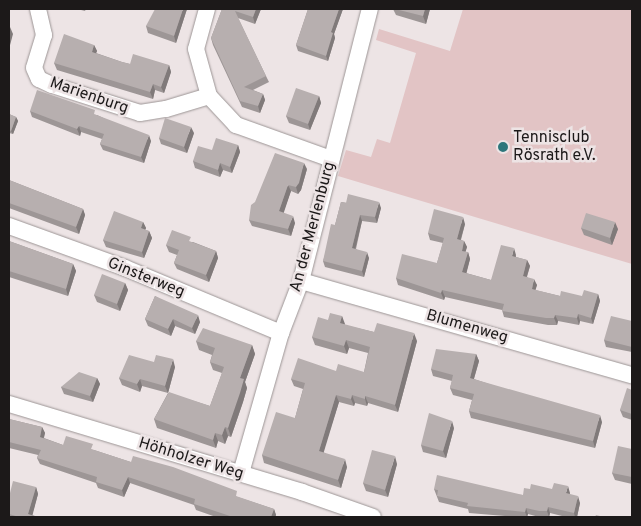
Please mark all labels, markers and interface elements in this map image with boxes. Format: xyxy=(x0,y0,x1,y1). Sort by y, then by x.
street label: Marienburg xyxy=(47,74,131,118)
place label: Tennisclub Rösrath e.V. xyxy=(513,128,596,166)
marker: Tennisclub Rösrath e.V. xyxy=(497,141,509,153)
street label: An der Merlenburg xyxy=(286,160,340,294)
street label: Ginsterweg xyxy=(105,254,187,302)
street label: Blumenweg xyxy=(424,306,510,348)
street label: Höhholzer Weg xyxy=(136,434,246,484)

